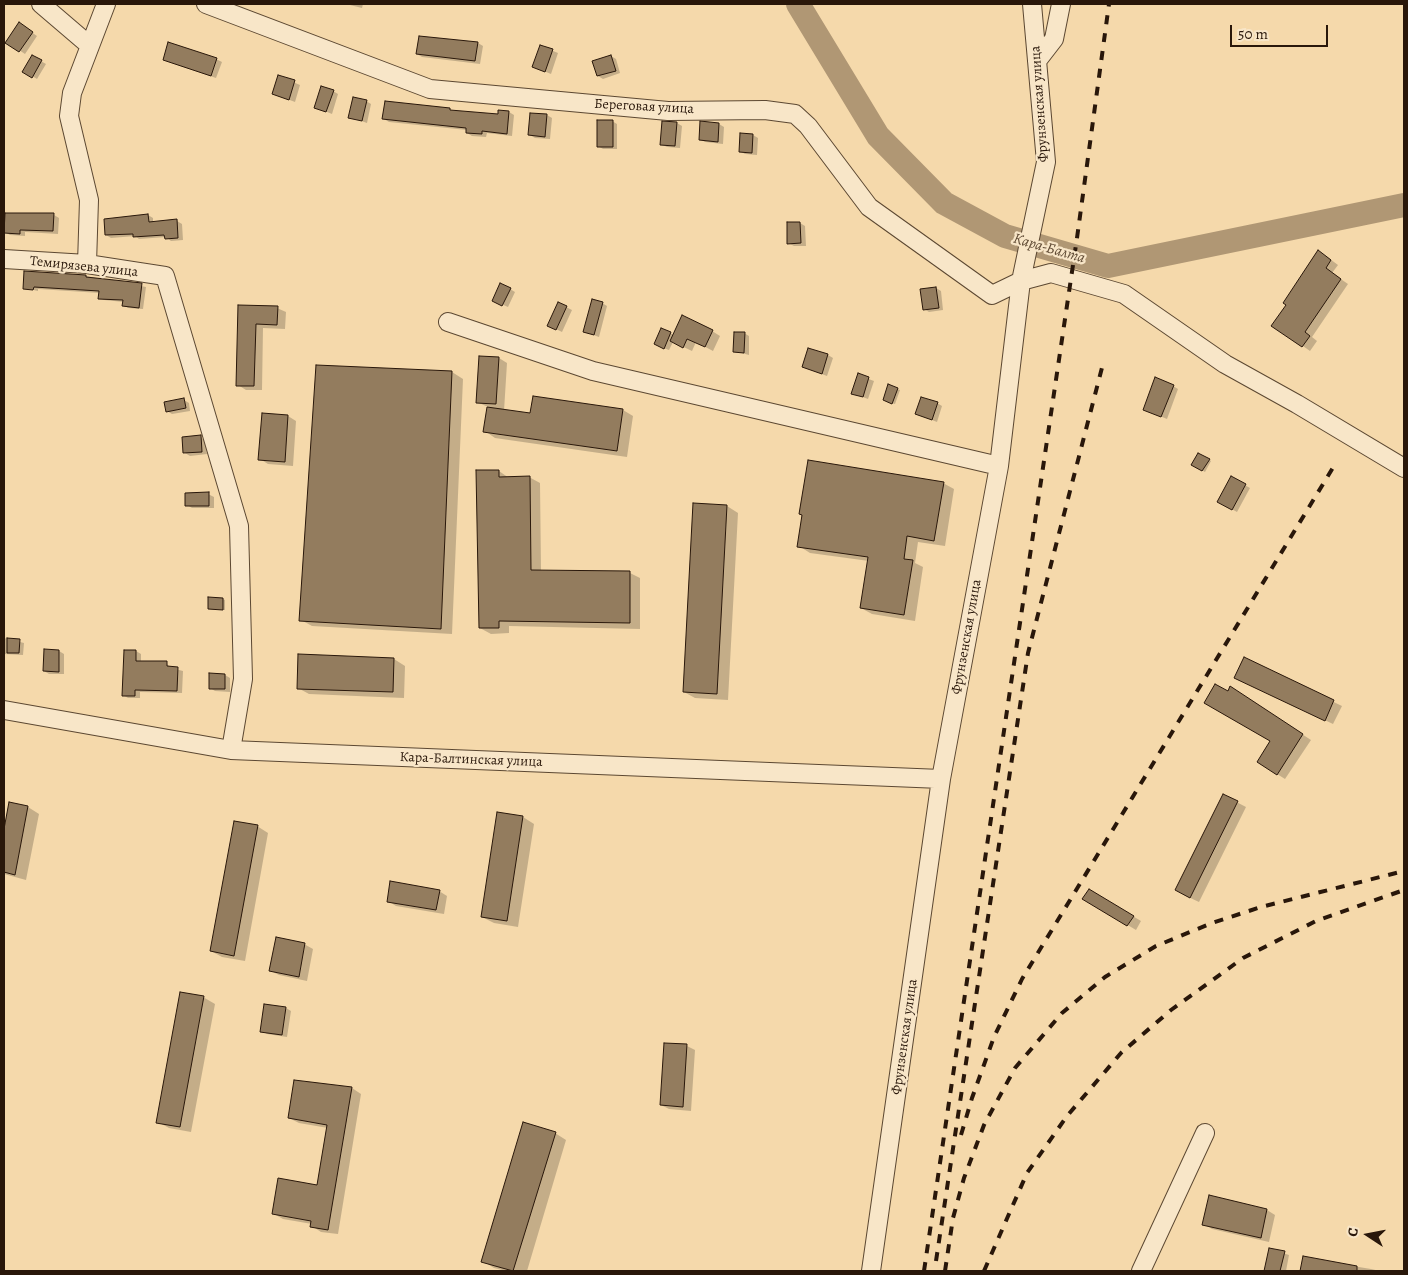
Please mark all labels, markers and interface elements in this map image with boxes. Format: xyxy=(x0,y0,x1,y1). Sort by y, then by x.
scale bar xyxy=(1233,15,1330,47)
text: 50 m xyxy=(1238,24,1268,44)
street label: Фрунзенская улица xyxy=(1028,45,1052,163)
street label: Береговая улица xyxy=(594,96,694,118)
water label: Кара-Балта xyxy=(1011,230,1087,268)
street label: Темирязева улица xyxy=(29,253,139,281)
street label: Фрунзенская улица xyxy=(949,578,985,696)
street label: Кара-Балтинская улица xyxy=(399,749,543,771)
street label: Фрунзенская улица xyxy=(889,978,921,1096)
north arrow xyxy=(1343,1210,1393,1260)
text: С xyxy=(1343,1226,1363,1238)

